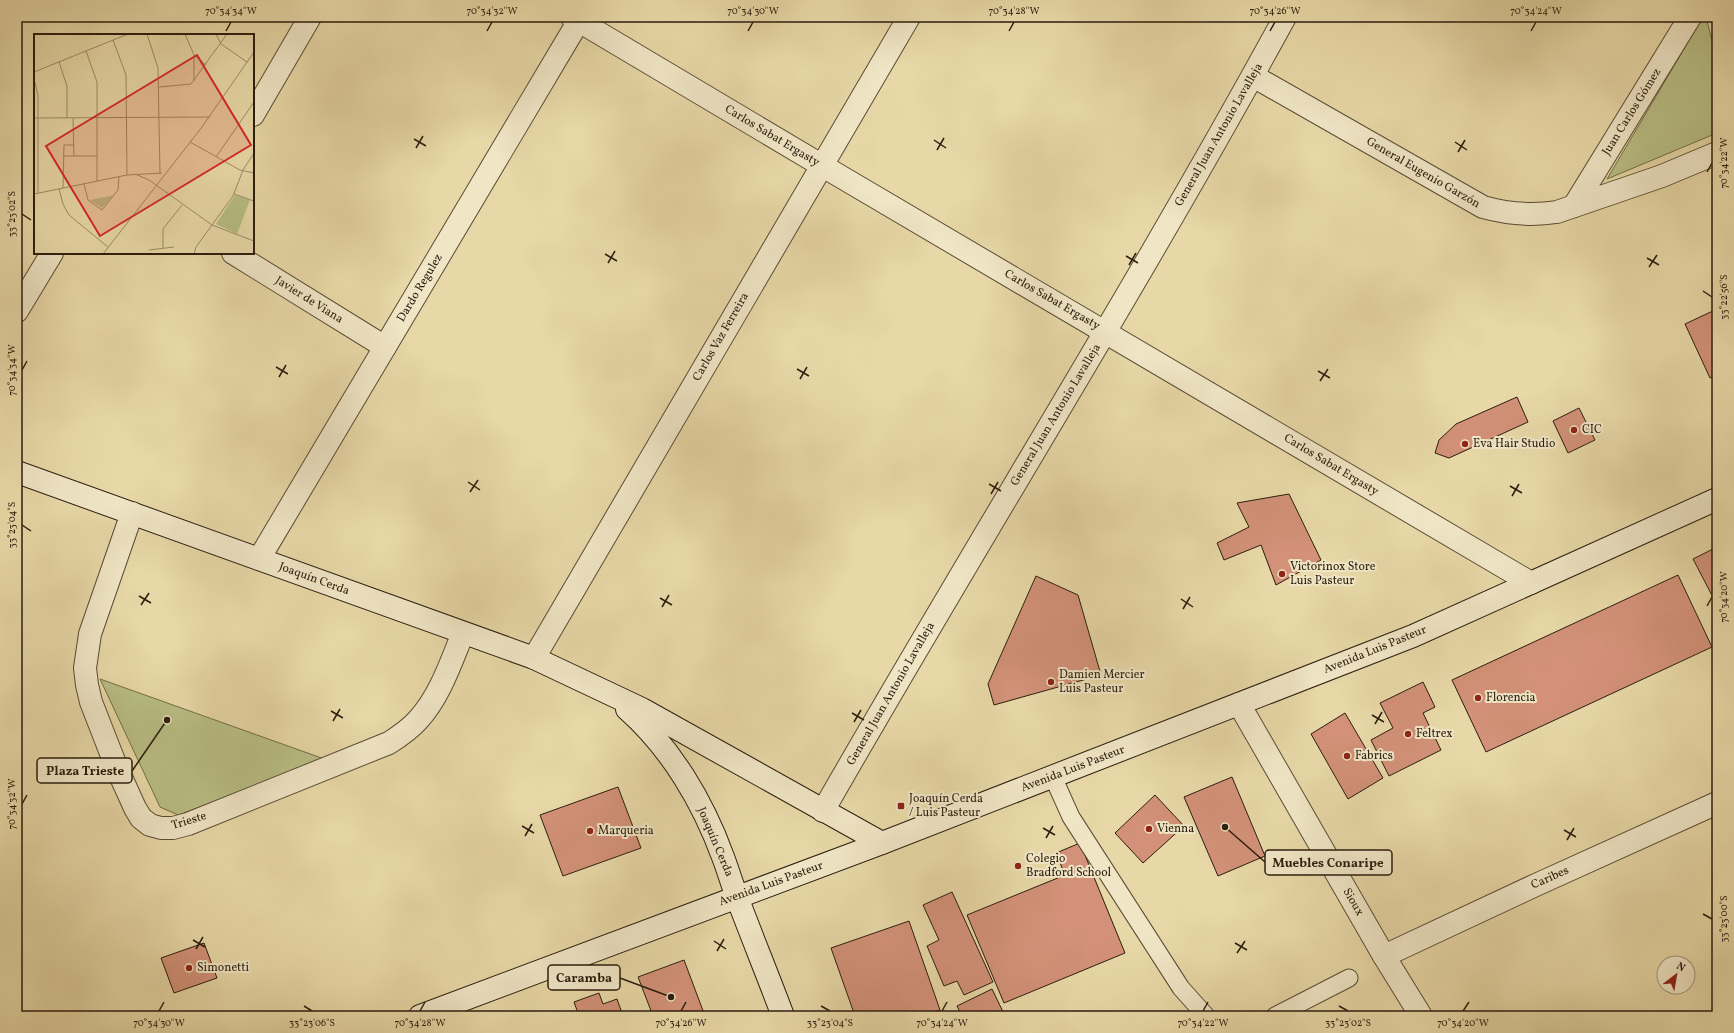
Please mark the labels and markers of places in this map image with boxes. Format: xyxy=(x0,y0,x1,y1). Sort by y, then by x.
place label: CIC xyxy=(1582,422,1602,438)
marker: CIC xyxy=(1569,425,1579,435)
place label: Eva Hair Studio xyxy=(1473,436,1555,452)
marker: Eva Hair Studio xyxy=(1460,439,1470,449)
place label: Victorinox Store Luis Pasteur xyxy=(1290,559,1376,589)
marker: Victorinox Store Luis Pasteur xyxy=(1277,569,1287,579)
place label: Damien Mercier Luis Pasteur xyxy=(1059,667,1145,697)
marker: Damien Mercier Luis Pasteur xyxy=(1046,677,1056,687)
place label: Florencia xyxy=(1486,690,1536,706)
marker: Florencia xyxy=(1473,693,1483,703)
place label: Feltrex xyxy=(1416,726,1453,742)
marker: Feltrex xyxy=(1403,729,1413,739)
place label: Fabrics xyxy=(1355,748,1393,764)
marker: Fabrics xyxy=(1342,751,1352,761)
callout: Plaza Trieste xyxy=(37,758,132,783)
place label: Joaquín Cerda / Luis Pasteur xyxy=(909,791,983,821)
marker: Joaquín Cerda / Luis Pasteur xyxy=(896,801,906,811)
place label: Vienna xyxy=(1157,821,1194,837)
place label: Marqueria xyxy=(598,823,654,839)
marker: Vienna xyxy=(1144,824,1154,834)
marker: Marqueria xyxy=(585,826,595,836)
callout: Muebles Conaripe xyxy=(1265,850,1392,875)
place label: Colegio Bradford School xyxy=(1026,851,1111,881)
marker: Colegio Bradford School xyxy=(1013,861,1023,871)
place label: Simonetti xyxy=(197,960,249,976)
marker: Simonetti xyxy=(184,963,194,973)
callout: Caramba xyxy=(548,965,620,990)

